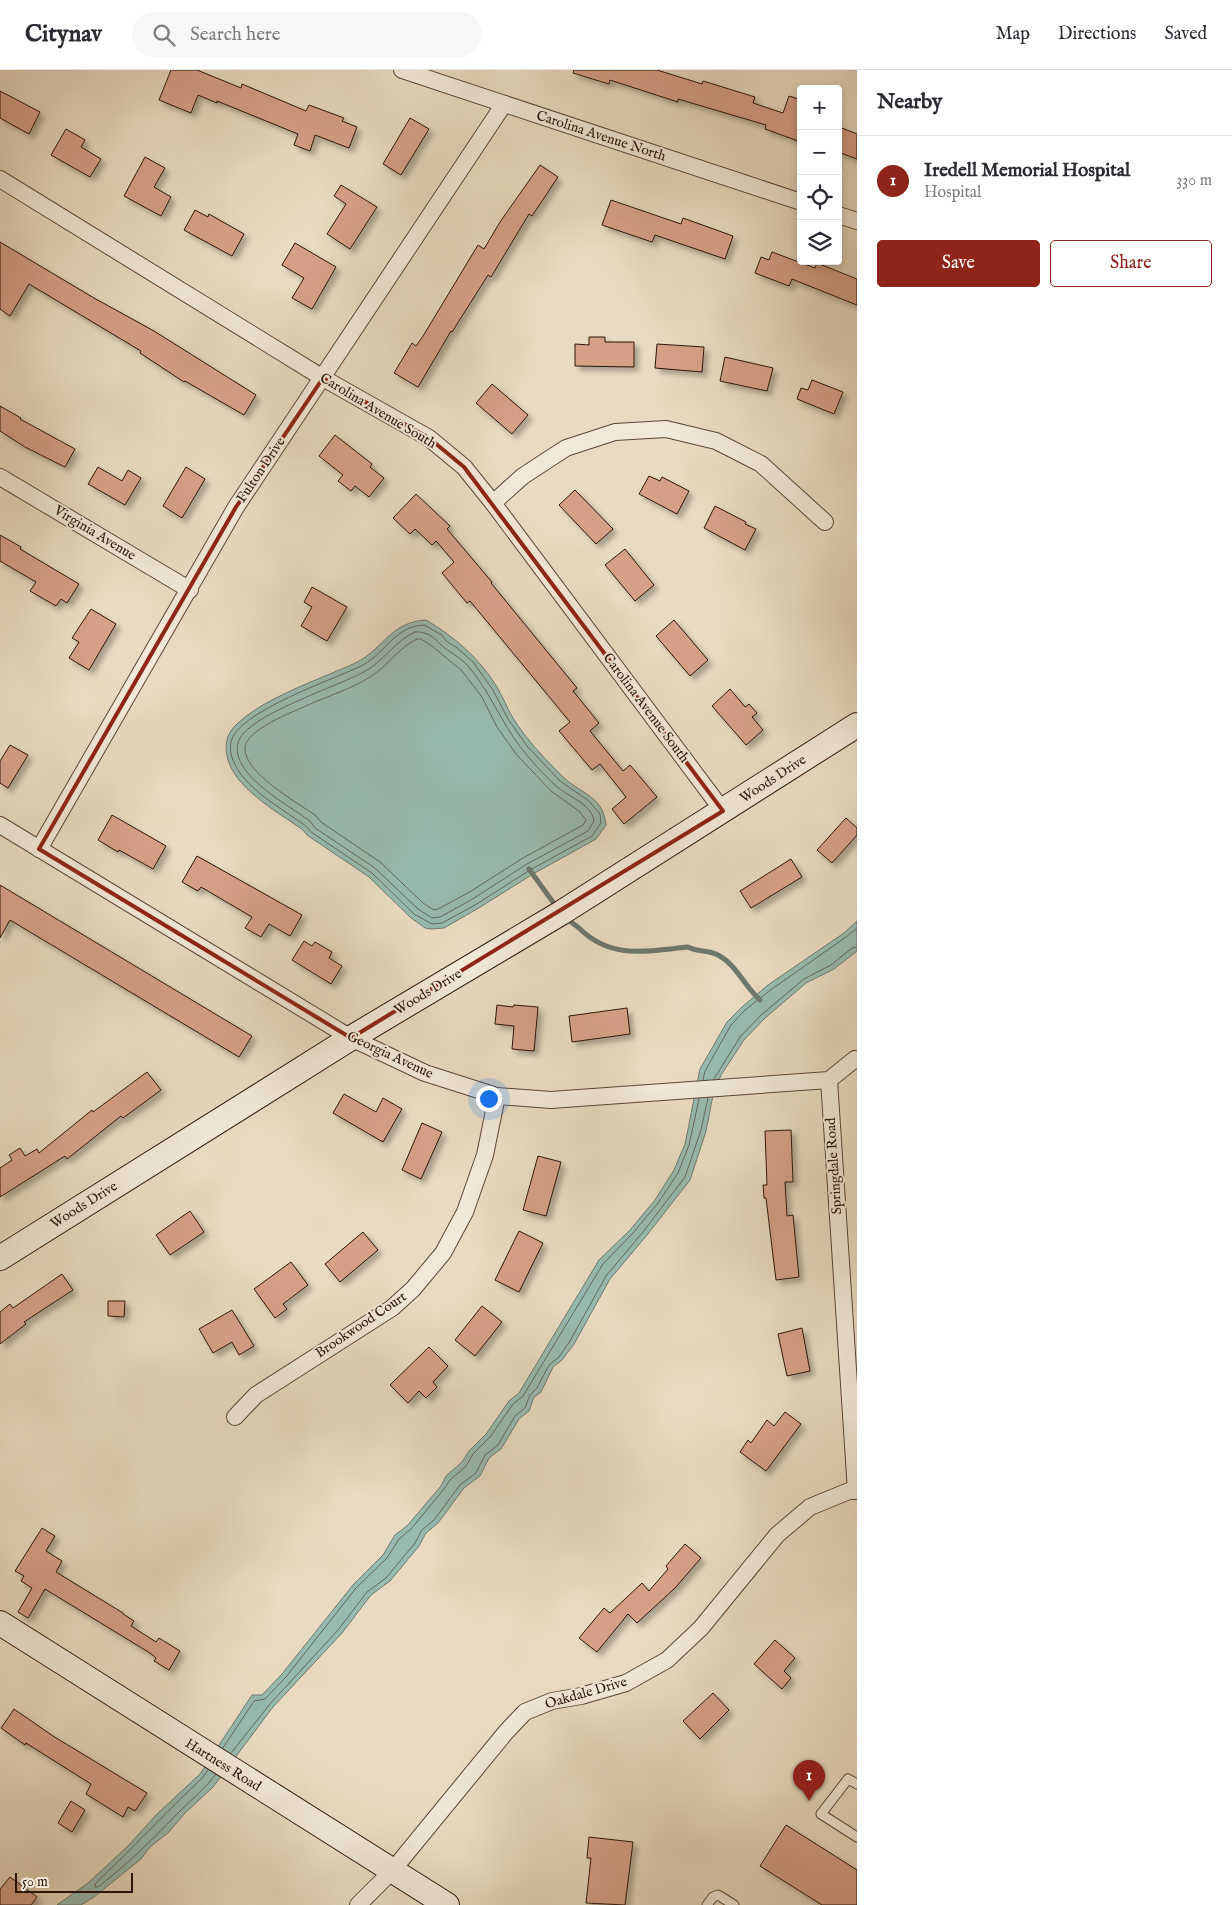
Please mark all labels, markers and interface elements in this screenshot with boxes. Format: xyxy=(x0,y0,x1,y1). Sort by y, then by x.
search box xyxy=(132,12,482,57)
text: Citynav xyxy=(25,19,102,50)
icon: search xyxy=(150,21,178,49)
text: Search here xyxy=(190,23,281,47)
text: Map xyxy=(996,23,1030,46)
text: Directions xyxy=(1058,23,1136,46)
text: Saved xyxy=(1164,23,1207,46)
map controls xyxy=(797,85,842,265)
button: + xyxy=(797,85,842,130)
text: Nearby xyxy=(877,89,942,116)
street label: Carolina Avenue North xyxy=(534,107,669,166)
button: − xyxy=(797,130,842,175)
text: Iredell Memorial Hospital xyxy=(924,159,1130,183)
text: 1 xyxy=(890,171,896,191)
text: 330 m xyxy=(1176,171,1212,191)
button: locate xyxy=(797,175,842,220)
text: Hospital xyxy=(924,183,981,203)
button: layers xyxy=(797,220,842,265)
button: Save xyxy=(877,240,1040,287)
button: Share xyxy=(1050,240,1212,287)
street label: Carolina Avenue South xyxy=(316,369,440,453)
street label: Fulton Drive xyxy=(232,433,290,506)
street label: Virginia Avenue xyxy=(50,501,140,565)
street label: Carolina Avenue South xyxy=(599,650,693,767)
street label: Woods Drive xyxy=(736,751,810,807)
street label: Woods Drive xyxy=(391,964,466,1019)
street label: Georgia Avenue xyxy=(344,1027,437,1083)
your location xyxy=(476,1086,502,1112)
street label: Springdale Road xyxy=(822,1116,846,1215)
street label: Woods Drive xyxy=(47,1177,121,1233)
street label: Brookwood Court xyxy=(312,1288,410,1362)
street label: Oakdale Drive xyxy=(543,1673,630,1713)
street label: Hartness Road xyxy=(182,1734,265,1796)
pin: 1 xyxy=(793,1760,825,1801)
scale bar xyxy=(15,1870,132,1893)
text: 50 m xyxy=(22,1873,48,1891)

